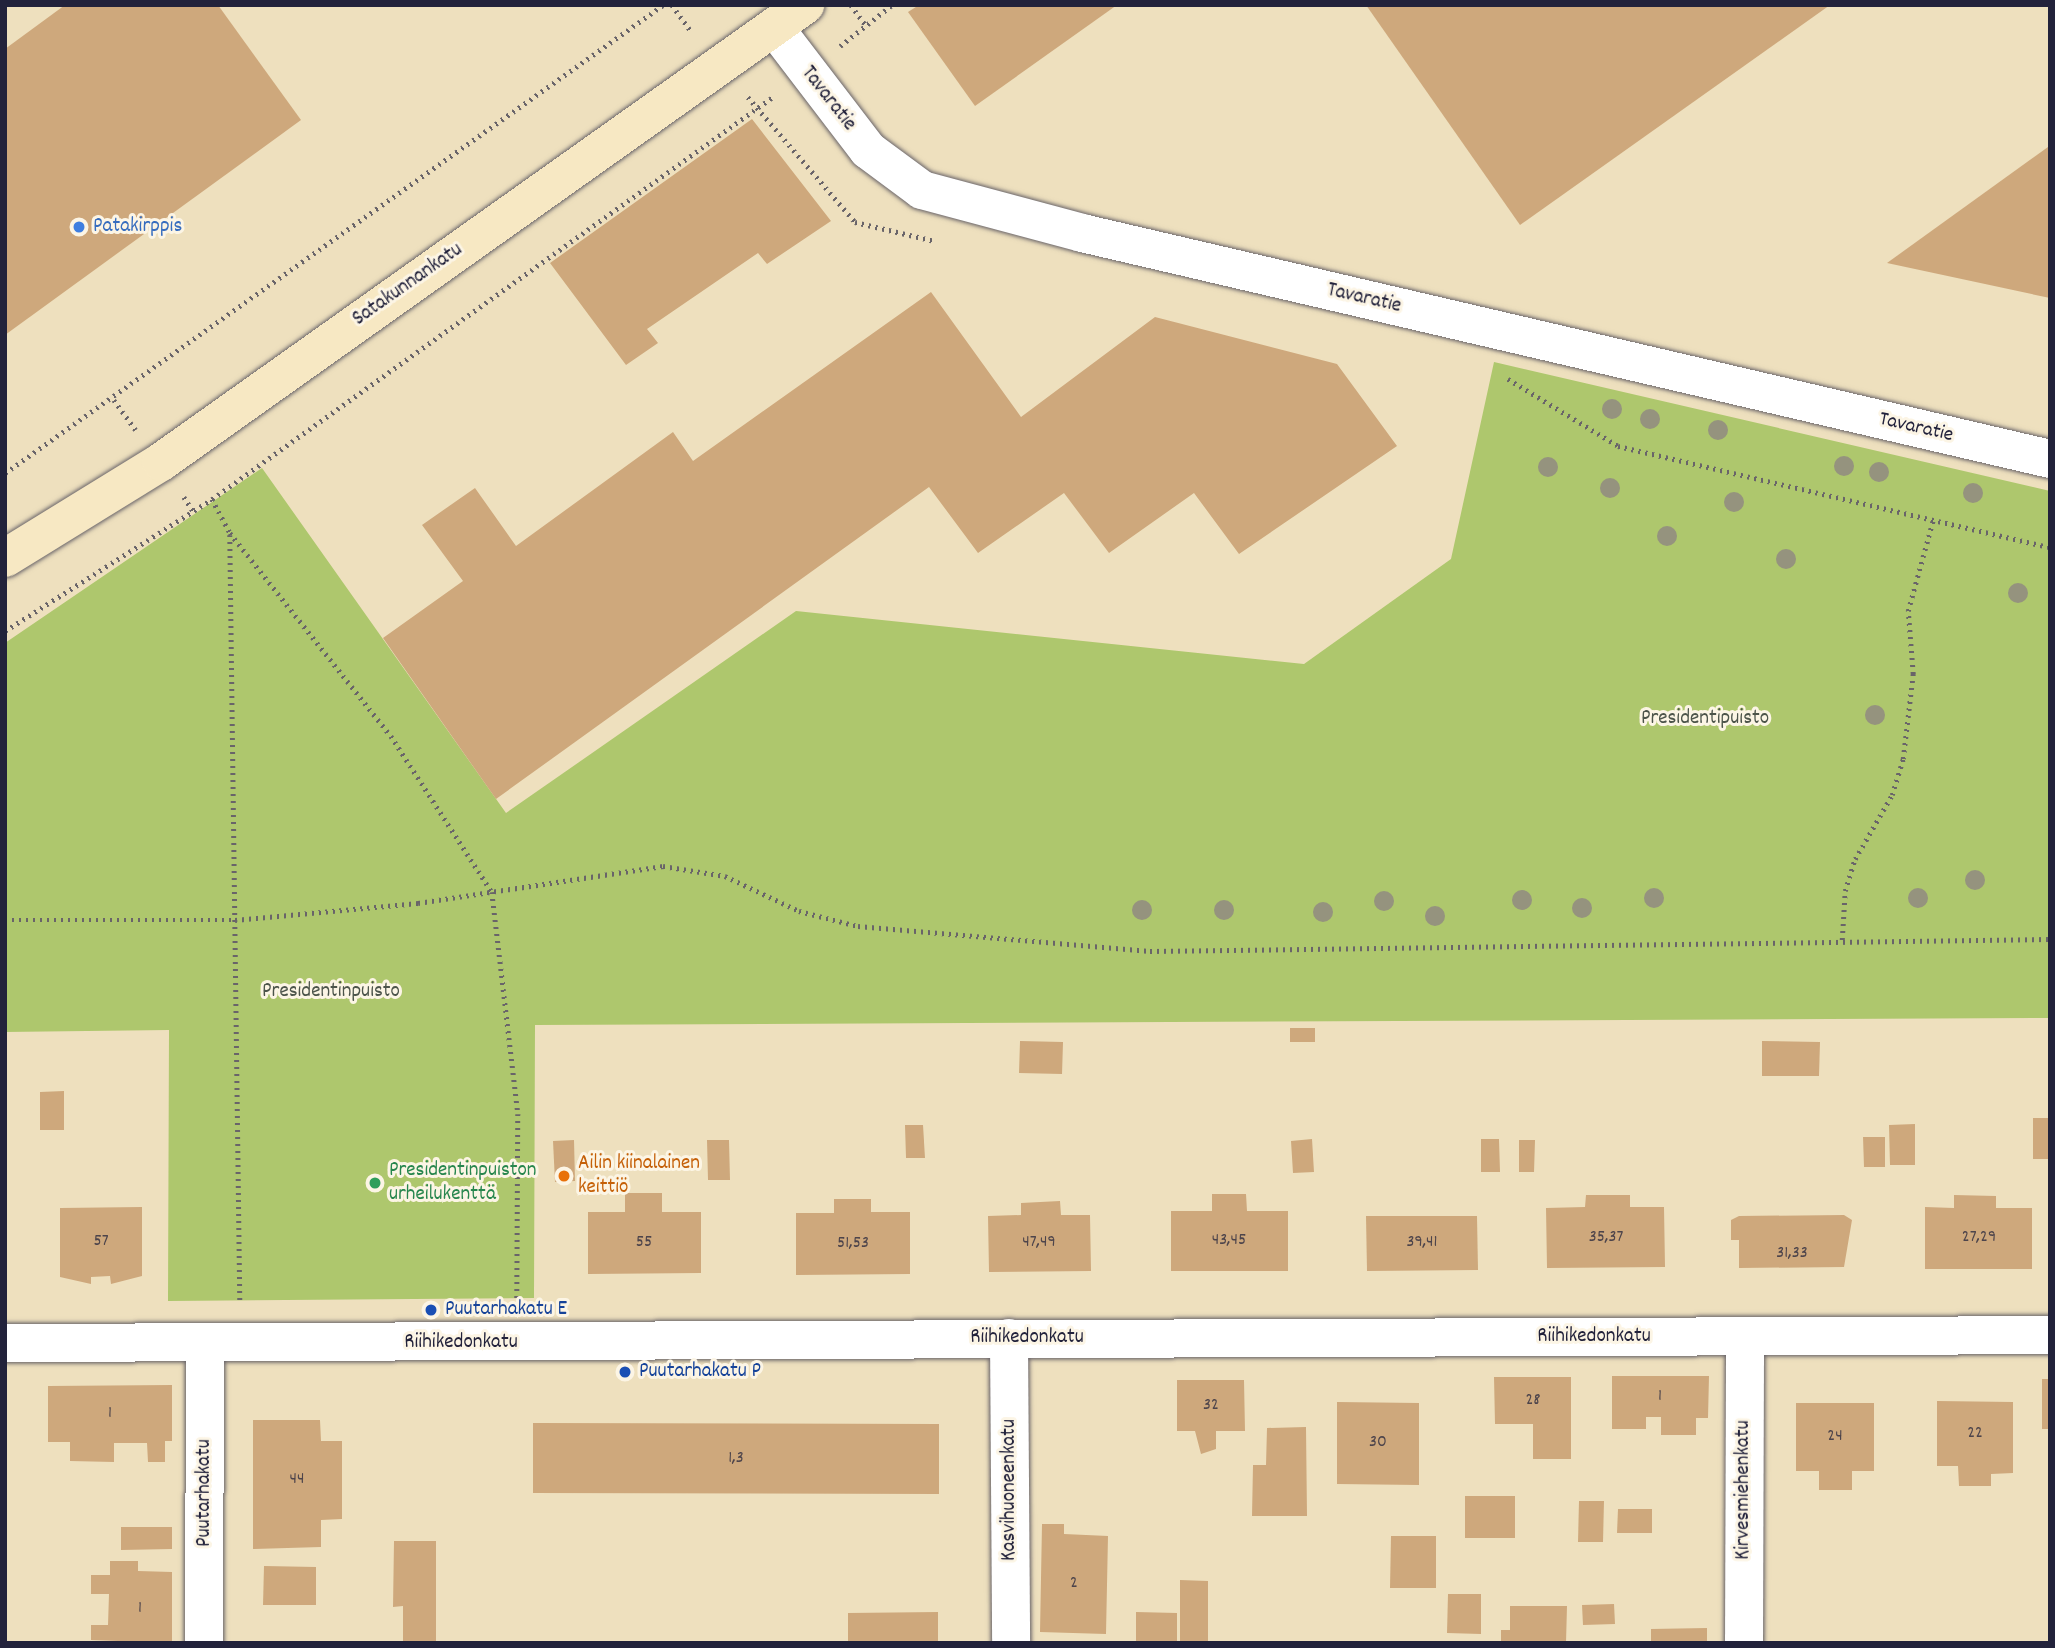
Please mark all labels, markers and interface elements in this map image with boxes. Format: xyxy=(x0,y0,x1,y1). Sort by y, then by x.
street label: Tavaratie xyxy=(795,62,861,136)
place label: Patakirppis xyxy=(93,214,182,240)
marker: Patakirppis xyxy=(71,219,87,235)
street label: Satakunnankatu xyxy=(348,238,468,332)
street label: Tavaratie xyxy=(1324,278,1404,320)
street label: Tavaratie xyxy=(1876,407,1956,449)
park label: Presidentipuisto xyxy=(1641,706,1769,732)
park label: Presidentinpuisto xyxy=(262,979,400,1005)
place label: Ailin kiinalainen keittiö xyxy=(578,1151,700,1201)
place label: Presidentinpuiston urheilukenttä xyxy=(389,1158,537,1208)
marker: Ailin kiinalainen keittiö xyxy=(556,1168,572,1184)
marker: Presidentinpuiston urheilukenttä xyxy=(367,1175,383,1191)
house number: 35,37 xyxy=(1589,1227,1623,1249)
house number: 27,29 xyxy=(1962,1227,1996,1249)
house number: 43,45 xyxy=(1212,1230,1246,1252)
house number: 57 xyxy=(93,1231,109,1253)
house number: 55 xyxy=(636,1232,652,1254)
house number: 47,49 xyxy=(1022,1232,1056,1254)
house number: 39,41 xyxy=(1406,1232,1438,1254)
house number: 51,53 xyxy=(837,1233,869,1255)
house number: 31,33 xyxy=(1776,1243,1808,1265)
place label: Puutarhakatu E xyxy=(445,1297,567,1323)
marker: Puutarhakatu E xyxy=(423,1302,439,1318)
street label: Riihikedonkatu xyxy=(1537,1324,1651,1350)
street label: Riihikedonkatu xyxy=(970,1325,1084,1351)
street label: Riihikedonkatu xyxy=(404,1330,518,1356)
place label: Puutarhakatu P xyxy=(639,1359,761,1385)
marker: Puutarhakatu P xyxy=(617,1364,633,1380)
house number: 1 xyxy=(1658,1386,1662,1408)
house number: 28 xyxy=(1525,1390,1541,1412)
house number: 32 xyxy=(1203,1395,1219,1417)
house number: 1 xyxy=(108,1403,112,1425)
street label: Kasvihuoneenkatu xyxy=(997,1419,1023,1561)
street label: Kirvesmiehenkatu xyxy=(1731,1420,1757,1560)
house number: 22 xyxy=(1967,1423,1983,1445)
house number: 24 xyxy=(1827,1426,1843,1448)
house number: 30 xyxy=(1369,1432,1387,1454)
street label: Puutarhakatu xyxy=(192,1439,218,1547)
house number: 1,3 xyxy=(728,1448,744,1470)
house number: 44 xyxy=(290,1469,304,1491)
house number: 2 xyxy=(1070,1573,1078,1595)
house number: 1 xyxy=(138,1598,142,1620)

